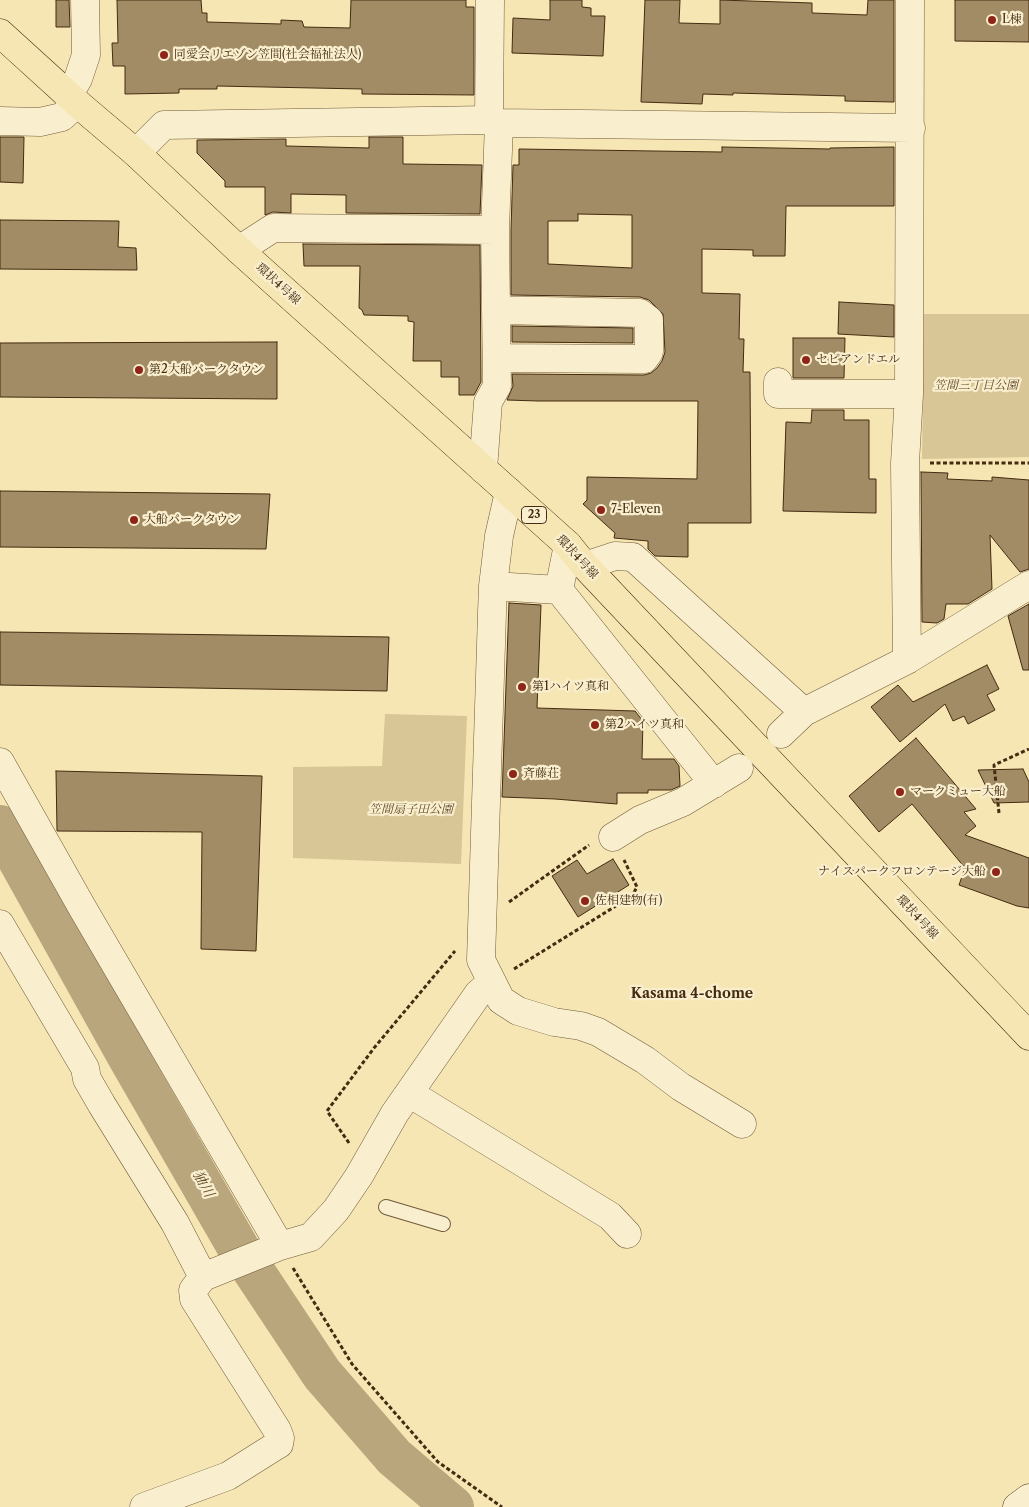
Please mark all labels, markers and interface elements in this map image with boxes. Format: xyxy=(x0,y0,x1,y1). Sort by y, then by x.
place label: L棟 xyxy=(1002,13,1022,27)
marker: L棟 xyxy=(986,14,998,26)
place label: 同愛会リエゾン笠間(社会福祉法人) xyxy=(174,48,361,62)
marker: 同愛会リエゾン笠間(社会福祉法人) xyxy=(158,49,170,61)
street label: 環状4号線 xyxy=(253,260,303,308)
place label: セピアンドエル xyxy=(816,353,900,367)
marker: セピアンドエル xyxy=(800,354,812,366)
place label: 第2大船パークタウン xyxy=(149,363,264,377)
marker: 第2大船パークタウン xyxy=(133,364,145,376)
park label: 笠間三丁目公園 xyxy=(934,379,1018,393)
place label: 7-Eleven xyxy=(611,503,661,517)
marker: 7-Eleven xyxy=(595,504,607,516)
road number: 23 xyxy=(522,506,546,524)
place label: 大船パークタウン xyxy=(144,513,240,527)
marker: 大船パークタウン xyxy=(128,514,140,526)
street label: 環状4号線 xyxy=(553,532,601,582)
place label: 第1ハイツ真和 xyxy=(532,680,609,694)
marker: 第1ハイツ真和 xyxy=(516,681,528,693)
place label: 第2ハイツ真和 xyxy=(605,718,684,732)
marker: 第2ハイツ真和 xyxy=(589,719,601,731)
place label: 斉藤荘 xyxy=(523,767,559,781)
marker: 斉藤荘 xyxy=(507,768,519,780)
place label: マークミュー大船 xyxy=(910,785,1006,799)
marker: マークミュー大船 xyxy=(894,786,906,798)
park label: 笠間扇子田公園 xyxy=(369,803,453,817)
place label: ナイスパークフロンテージ大船 xyxy=(818,865,986,879)
marker: ナイスパークフロンテージ大船 xyxy=(990,866,1002,878)
street label: 環状4号線 xyxy=(893,892,941,942)
place label: 佐相建物(有) xyxy=(595,894,662,908)
marker: 佐相建物(有) xyxy=(579,895,591,907)
district label: Kasama 4-chome xyxy=(631,986,753,1002)
water label: 㹨川 xyxy=(189,1168,217,1200)

